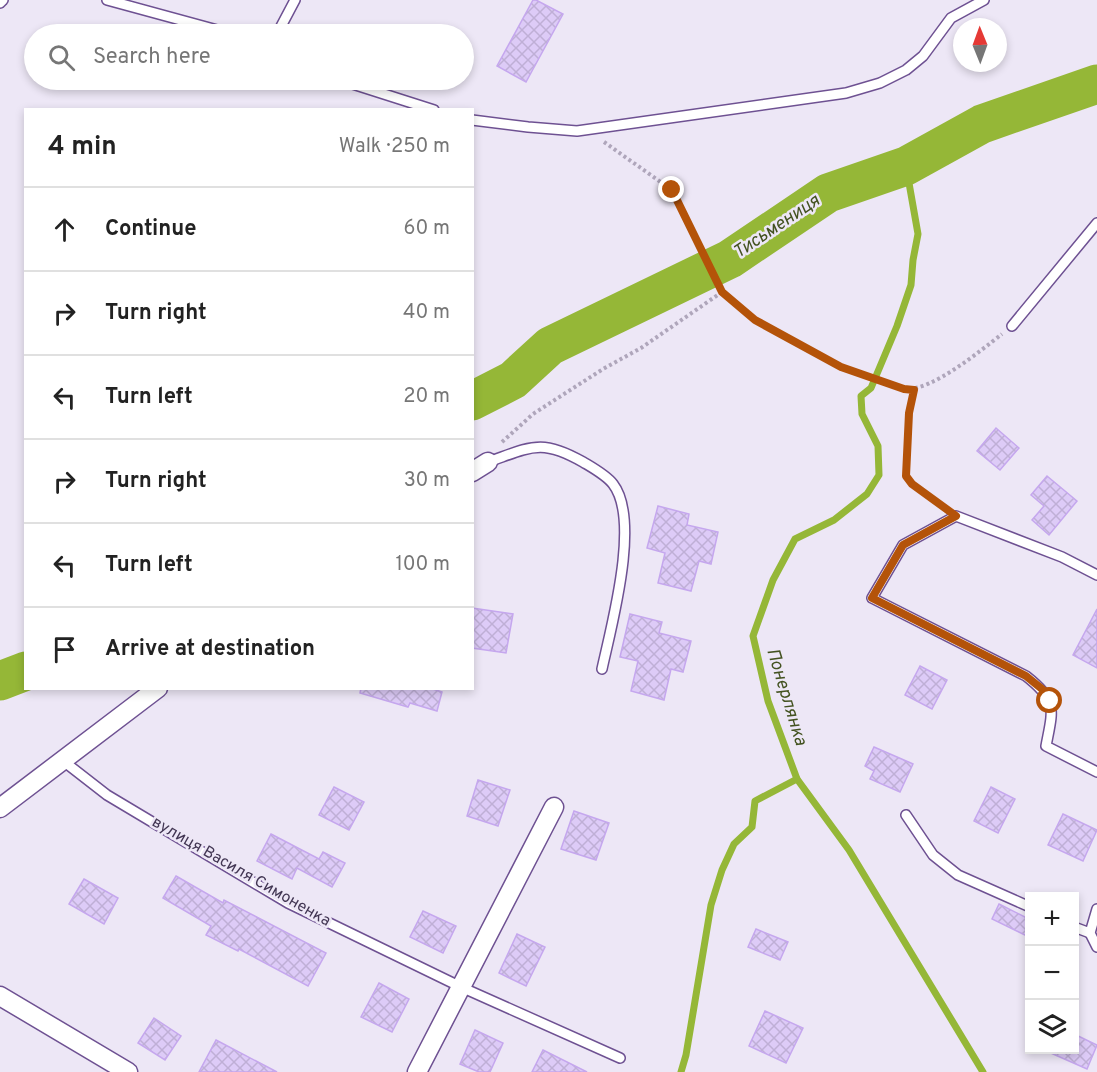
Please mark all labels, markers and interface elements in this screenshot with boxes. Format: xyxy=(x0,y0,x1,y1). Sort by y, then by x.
north arrow xyxy=(953,18,1007,72)
search box xyxy=(24,24,474,90)
icon: search xyxy=(45,41,78,74)
text: Search here xyxy=(93,44,211,71)
text: 4 min xyxy=(48,131,117,164)
text: Walk · 250 m xyxy=(339,134,450,160)
route end xyxy=(658,176,684,202)
water label: Тисьмениця xyxy=(729,189,825,264)
icon: ahead xyxy=(48,213,81,246)
text: Continue xyxy=(105,216,196,243)
text: 60 m xyxy=(404,216,450,242)
icon: right xyxy=(48,297,81,330)
text: Turn right xyxy=(105,300,207,327)
text: 40 m xyxy=(403,300,450,326)
icon: left xyxy=(48,381,81,414)
text: Turn left xyxy=(105,384,193,411)
text: 20 m xyxy=(403,384,450,410)
icon: right xyxy=(48,465,81,498)
text: Turn right xyxy=(105,468,207,495)
text: 30 m xyxy=(404,468,450,494)
icon: left xyxy=(48,549,81,582)
text: Turn left xyxy=(105,552,193,579)
text: 100 m xyxy=(395,552,450,578)
icon: arrive xyxy=(48,633,81,666)
text: Arrive at destination xyxy=(105,636,315,663)
water label: Понерлянка xyxy=(760,645,812,749)
route start xyxy=(1036,687,1062,713)
street label: вулиця Василя Симоненка xyxy=(148,813,334,931)
map controls xyxy=(1025,892,1079,1054)
button: + xyxy=(1025,892,1079,946)
button: − xyxy=(1025,946,1079,1000)
button: layers xyxy=(1025,1000,1079,1054)

